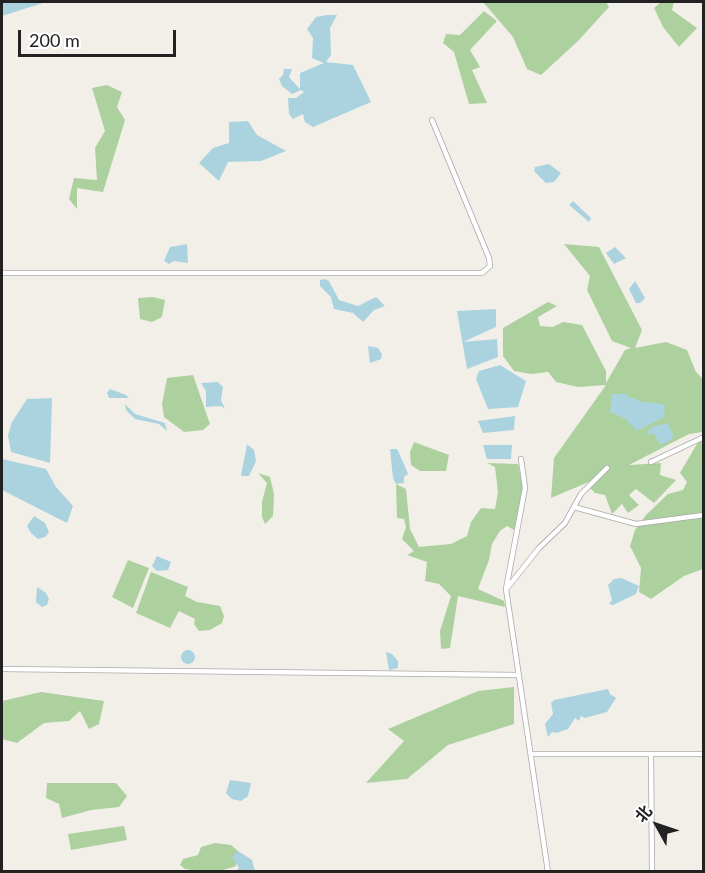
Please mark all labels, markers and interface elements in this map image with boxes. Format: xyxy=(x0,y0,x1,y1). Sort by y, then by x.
scale bar xyxy=(21,18,178,56)
text: 200 m xyxy=(29,29,80,51)
north arrow xyxy=(627,795,687,855)
text: 北 xyxy=(630,801,655,825)

